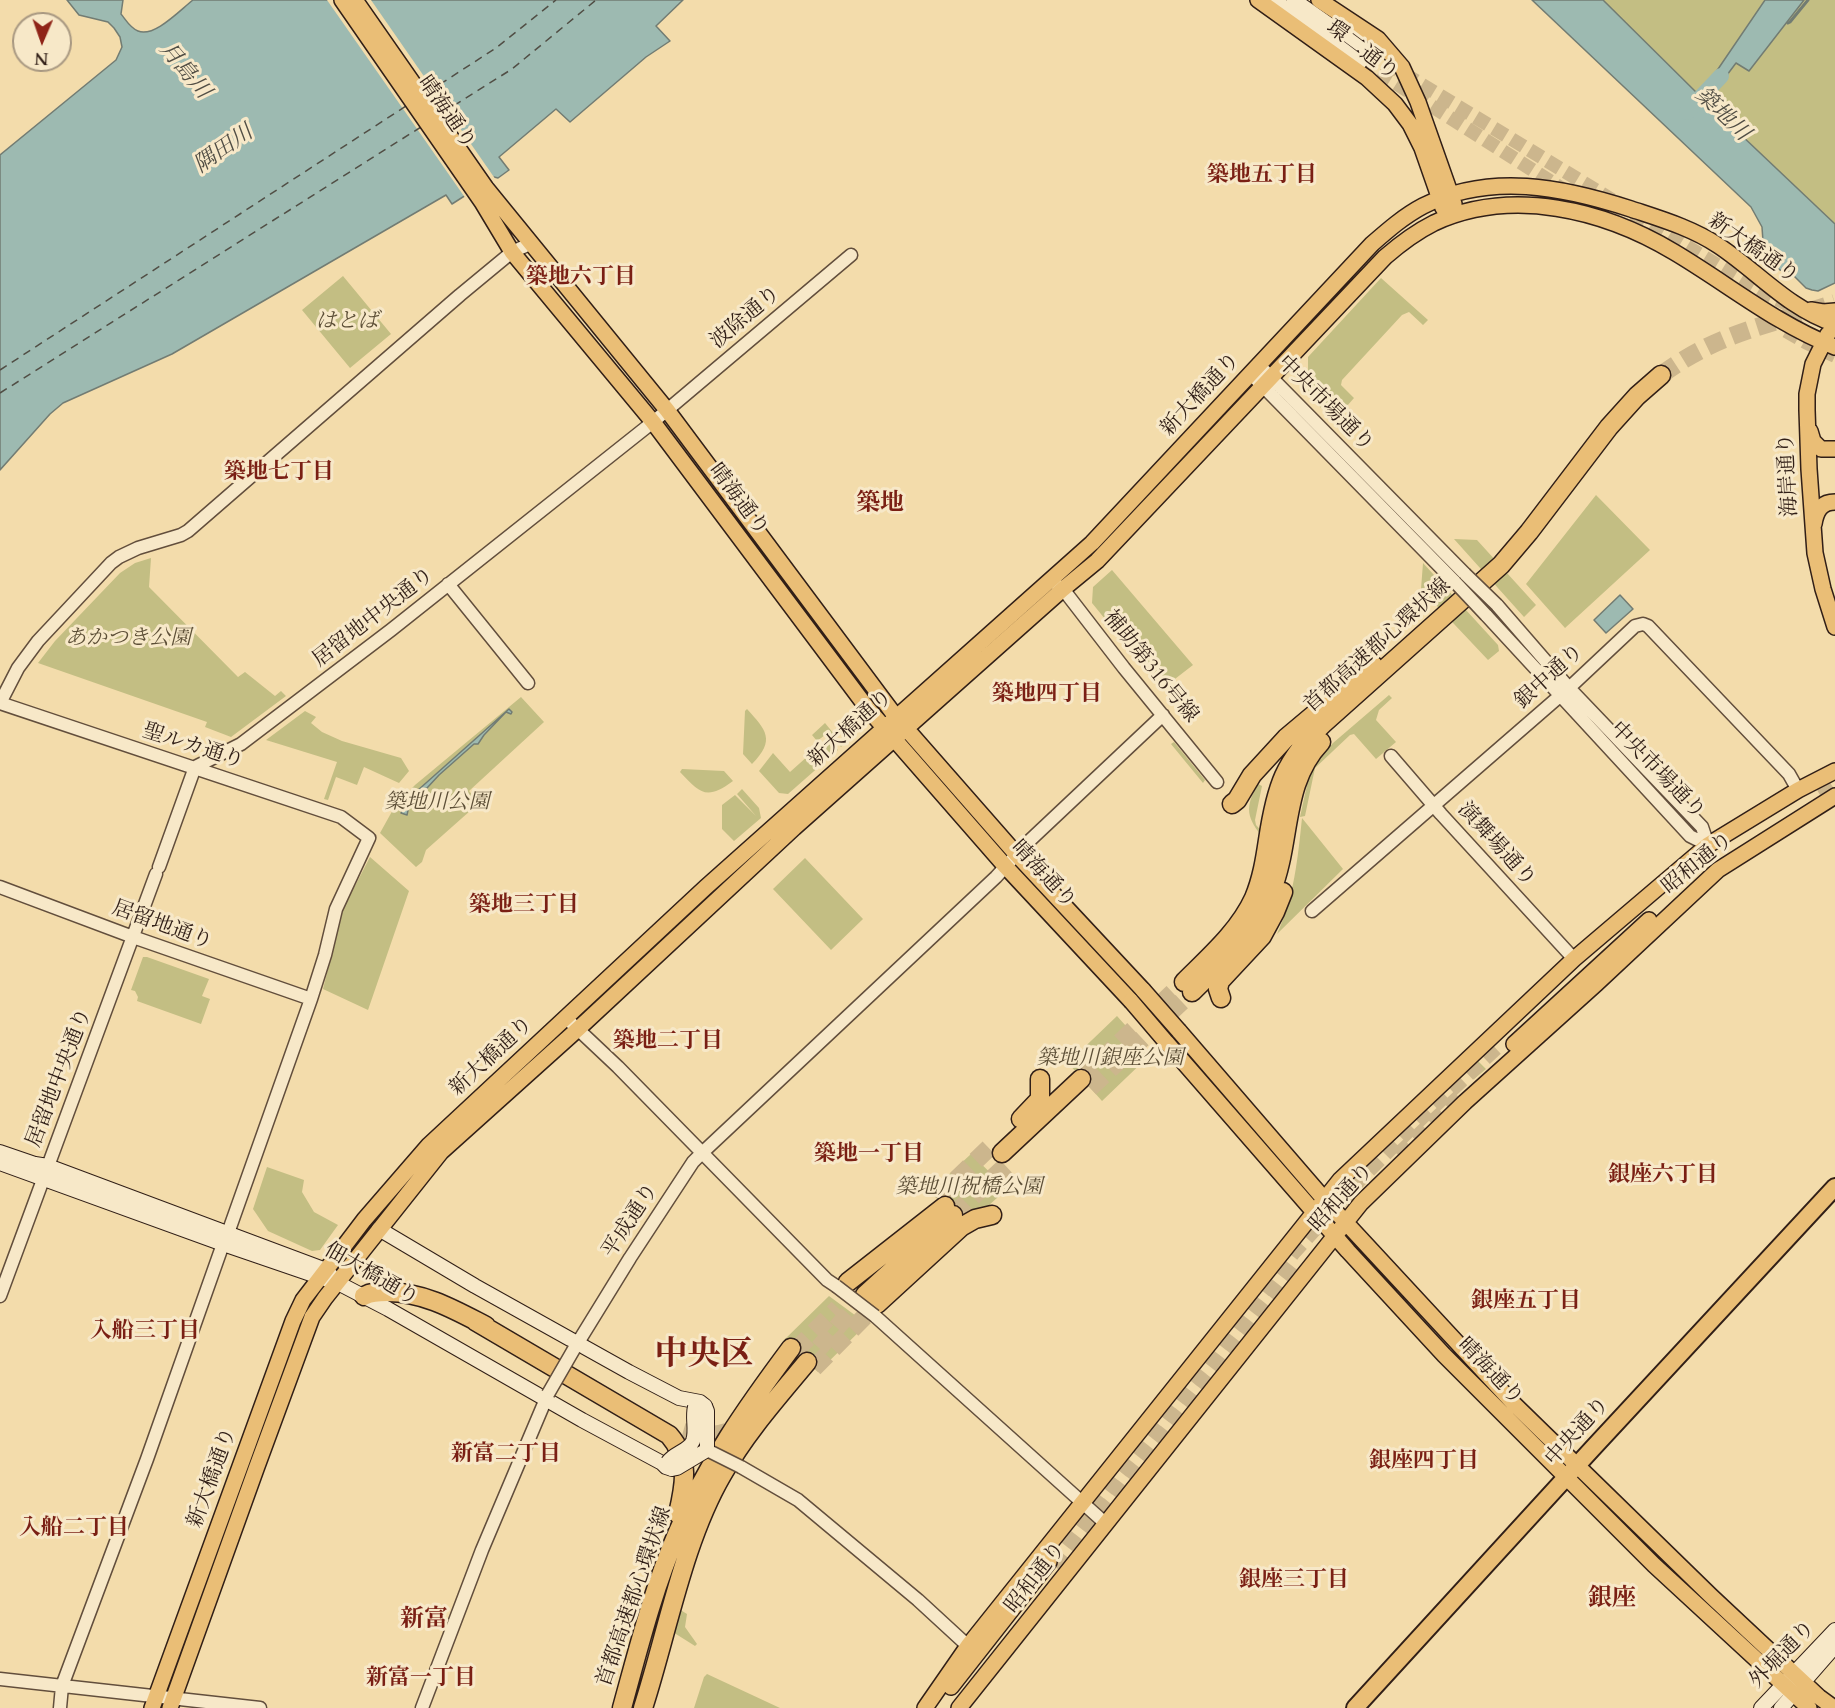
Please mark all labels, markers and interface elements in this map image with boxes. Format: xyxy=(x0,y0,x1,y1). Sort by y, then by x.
north arrow xyxy=(12,12,72,72)
street label: 環二通り xyxy=(1321,16,1403,86)
water label: 月島川 xyxy=(153,37,215,105)
text: N xyxy=(34,47,49,69)
street label: 晴海通り xyxy=(412,71,480,155)
water label: 築地川 xyxy=(1689,83,1755,147)
water label: 隅田川 xyxy=(189,120,259,180)
district label: 築地五丁目 xyxy=(1207,163,1317,189)
street label: 新大橋通り xyxy=(1703,209,1803,289)
district label: 築地六丁目 xyxy=(526,265,636,291)
street label: 波除通り xyxy=(706,281,786,355)
park label: はとば xyxy=(316,309,378,335)
street label: 新大橋通り xyxy=(1156,348,1246,442)
street label: 中央市場通り xyxy=(1272,351,1378,457)
street label: 海岸通り xyxy=(1774,432,1804,518)
street label: 晴海通り xyxy=(703,459,773,541)
district label: 築地七丁目 xyxy=(224,460,334,486)
district label: 築地 xyxy=(856,490,904,518)
street label: 居留地中央通り xyxy=(308,563,440,673)
street label: 首都高速都心環状線 xyxy=(1299,573,1457,719)
street label: 補助第316号線 xyxy=(1097,606,1203,728)
park label: あかつき公園 xyxy=(65,626,191,652)
street label: 銀中通り xyxy=(1510,640,1590,714)
district label: 築地四丁目 xyxy=(992,682,1102,708)
street label: 新大橋通り xyxy=(804,685,898,773)
street label: 中央市場通り xyxy=(1604,717,1710,825)
street label: 聖ルカ通り xyxy=(139,719,247,775)
park label: 築地川公園 xyxy=(385,790,489,816)
street label: 演舞場通り xyxy=(1452,798,1540,892)
street label: 昭和通り xyxy=(1657,828,1739,900)
street label: 晴海通り xyxy=(1005,836,1081,914)
district label: 築地三丁目 xyxy=(469,893,579,919)
street label: 居留地通り xyxy=(108,896,216,956)
street label: 居留地中央通り xyxy=(22,1005,98,1151)
street label: 新大橋通り xyxy=(445,1012,539,1102)
district label: 築地二丁目 xyxy=(613,1029,723,1055)
park label: 築地川銀座公園 xyxy=(1037,1046,1183,1072)
district label: 築地一丁目 xyxy=(814,1142,924,1168)
street label: 昭和通り xyxy=(1305,1158,1379,1238)
district label: 銀座六丁目 xyxy=(1608,1163,1718,1189)
park label: 築地川祝橋公園 xyxy=(896,1175,1042,1201)
street label: 平成通り xyxy=(598,1179,664,1263)
street label: 佃大橋通り xyxy=(319,1238,423,1312)
district label: 銀座五丁目 xyxy=(1471,1289,1581,1315)
district label: 入船三丁目 xyxy=(90,1319,200,1345)
street label: 晴海通り xyxy=(1452,1333,1528,1411)
district label: 中央区 xyxy=(655,1336,753,1376)
street label: 中央通り xyxy=(1541,1392,1615,1472)
street label: 新大橋通り xyxy=(183,1424,243,1532)
district label: 新富二丁目 xyxy=(451,1442,561,1468)
district label: 銀座四丁目 xyxy=(1369,1449,1479,1475)
street label: 首都高速都心環状線 xyxy=(592,1504,678,1690)
district label: 入船二丁目 xyxy=(19,1516,129,1542)
street label: 昭和通り xyxy=(1000,1537,1072,1619)
district label: 銀座三丁目 xyxy=(1239,1568,1349,1594)
district label: 銀座 xyxy=(1588,1585,1636,1613)
district label: 新富 xyxy=(400,1606,448,1634)
street label: 外堀通り xyxy=(1745,1616,1821,1694)
district label: 新富一丁目 xyxy=(366,1666,476,1692)

